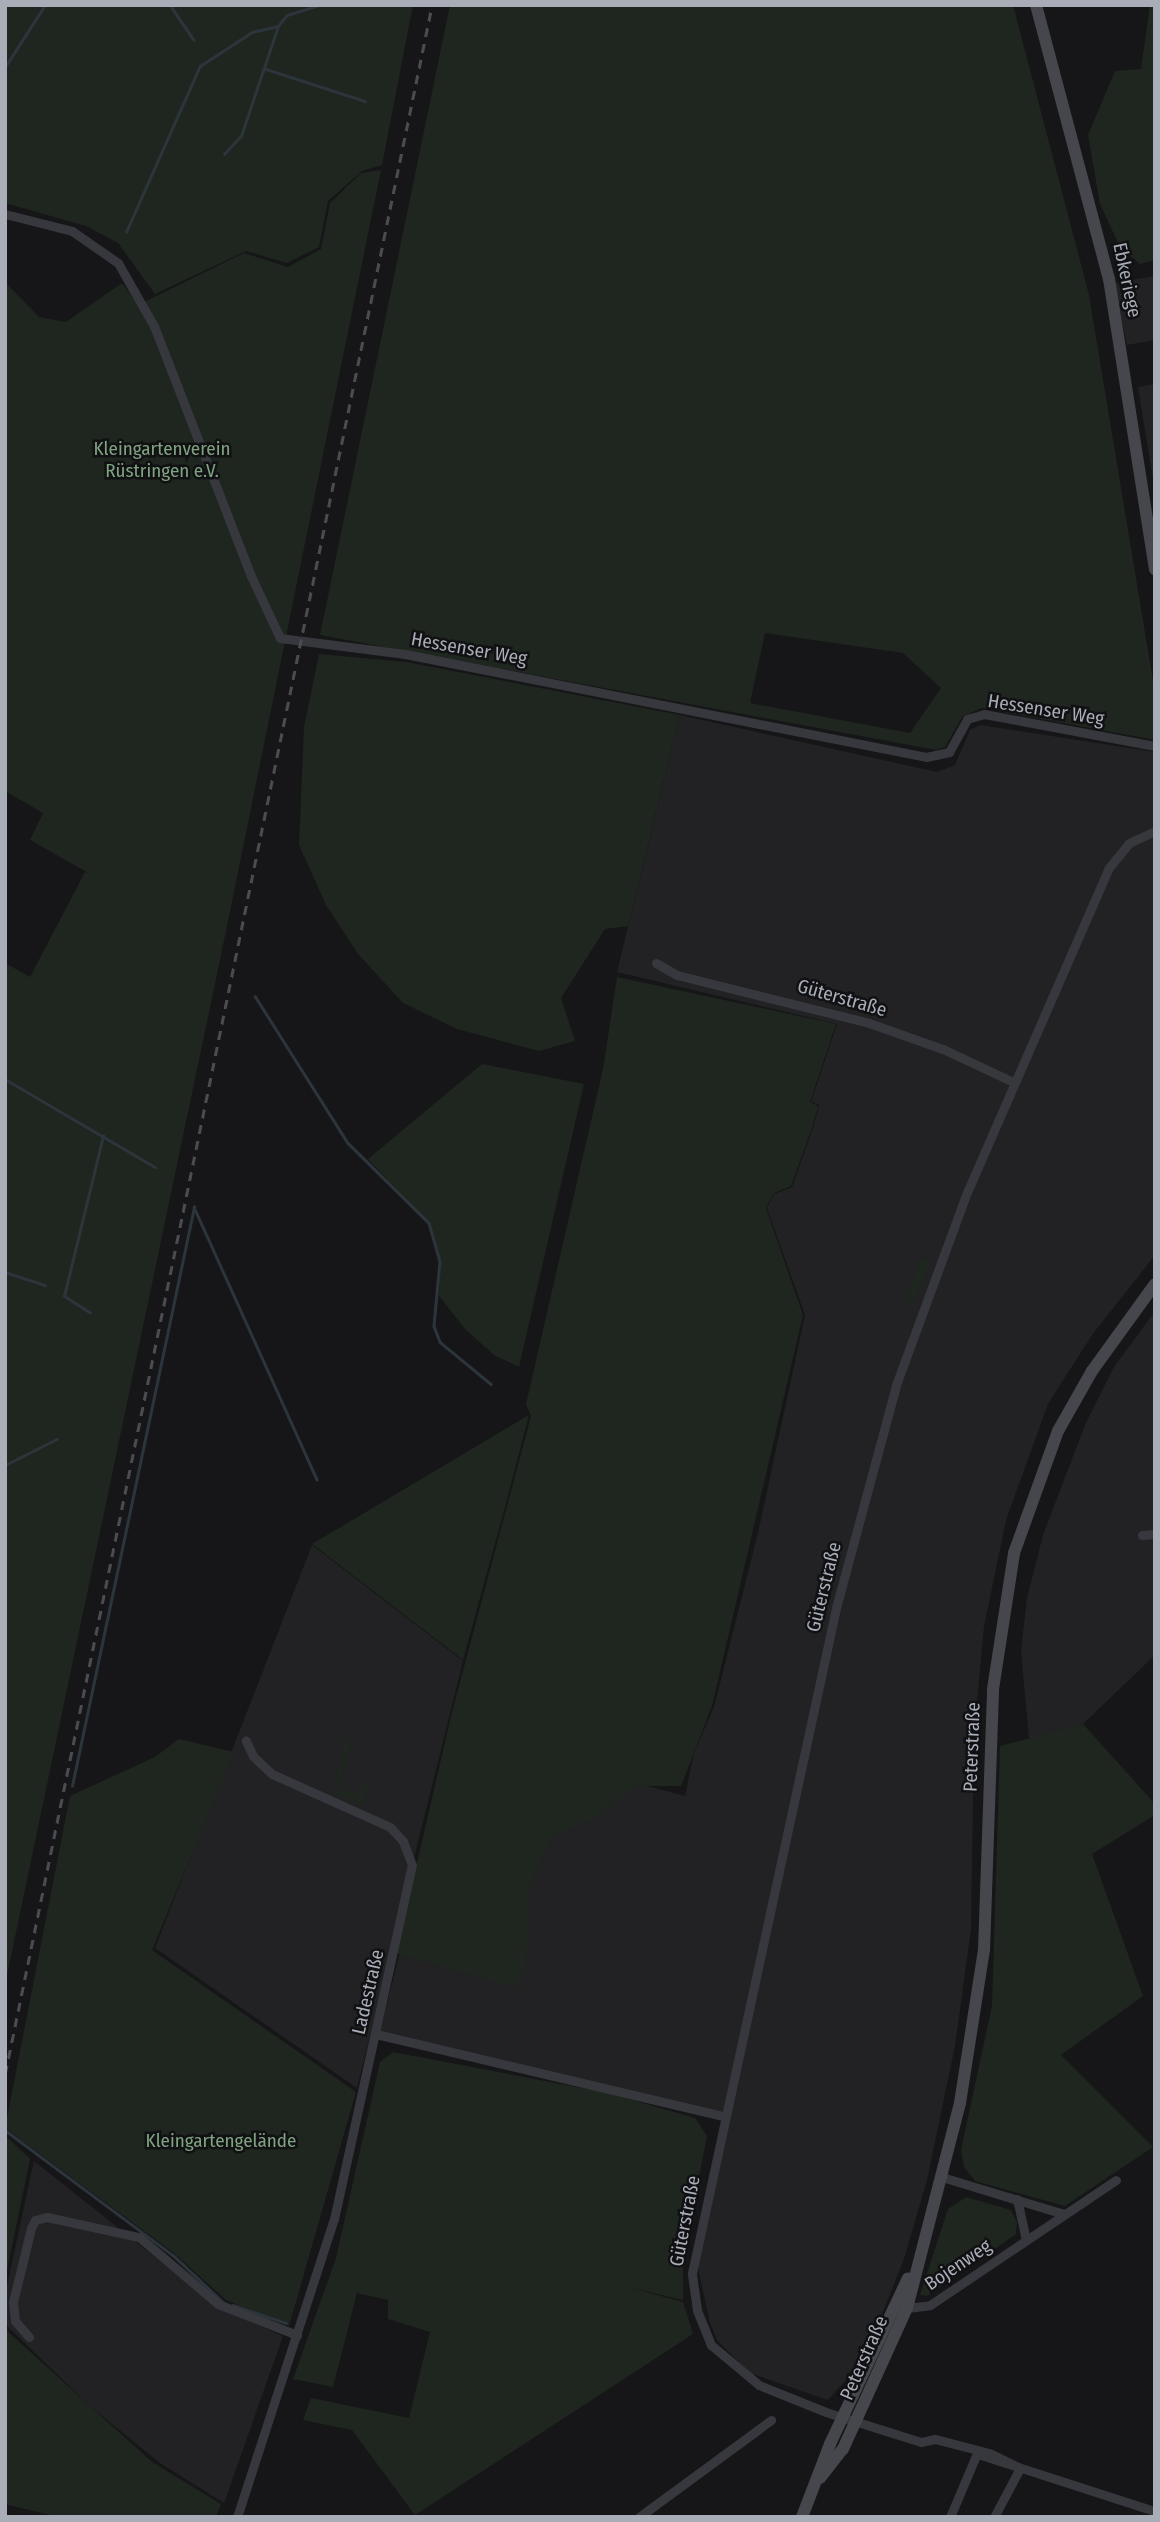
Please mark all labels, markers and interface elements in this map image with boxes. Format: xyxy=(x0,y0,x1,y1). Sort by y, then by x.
street label: Ebkeriege xyxy=(1108,241,1146,319)
park label: Kleingartenverein Rüstringen e.V. xyxy=(94,438,230,482)
street label: Hessenser Weg xyxy=(409,628,529,670)
street label: Hessenser Weg xyxy=(986,690,1106,730)
street label: Güterstraße xyxy=(795,974,889,1022)
street label: Güterstraße xyxy=(802,1540,846,1634)
street label: Peterstraße xyxy=(959,1702,985,1792)
street label: Ladestraße xyxy=(347,1947,389,2037)
park label: Kleingartengelände xyxy=(146,2130,296,2152)
street label: Güterstraße xyxy=(665,2174,705,2268)
street label: Bojenweg xyxy=(920,2234,996,2296)
street label: Peterstraße xyxy=(835,2312,893,2404)

